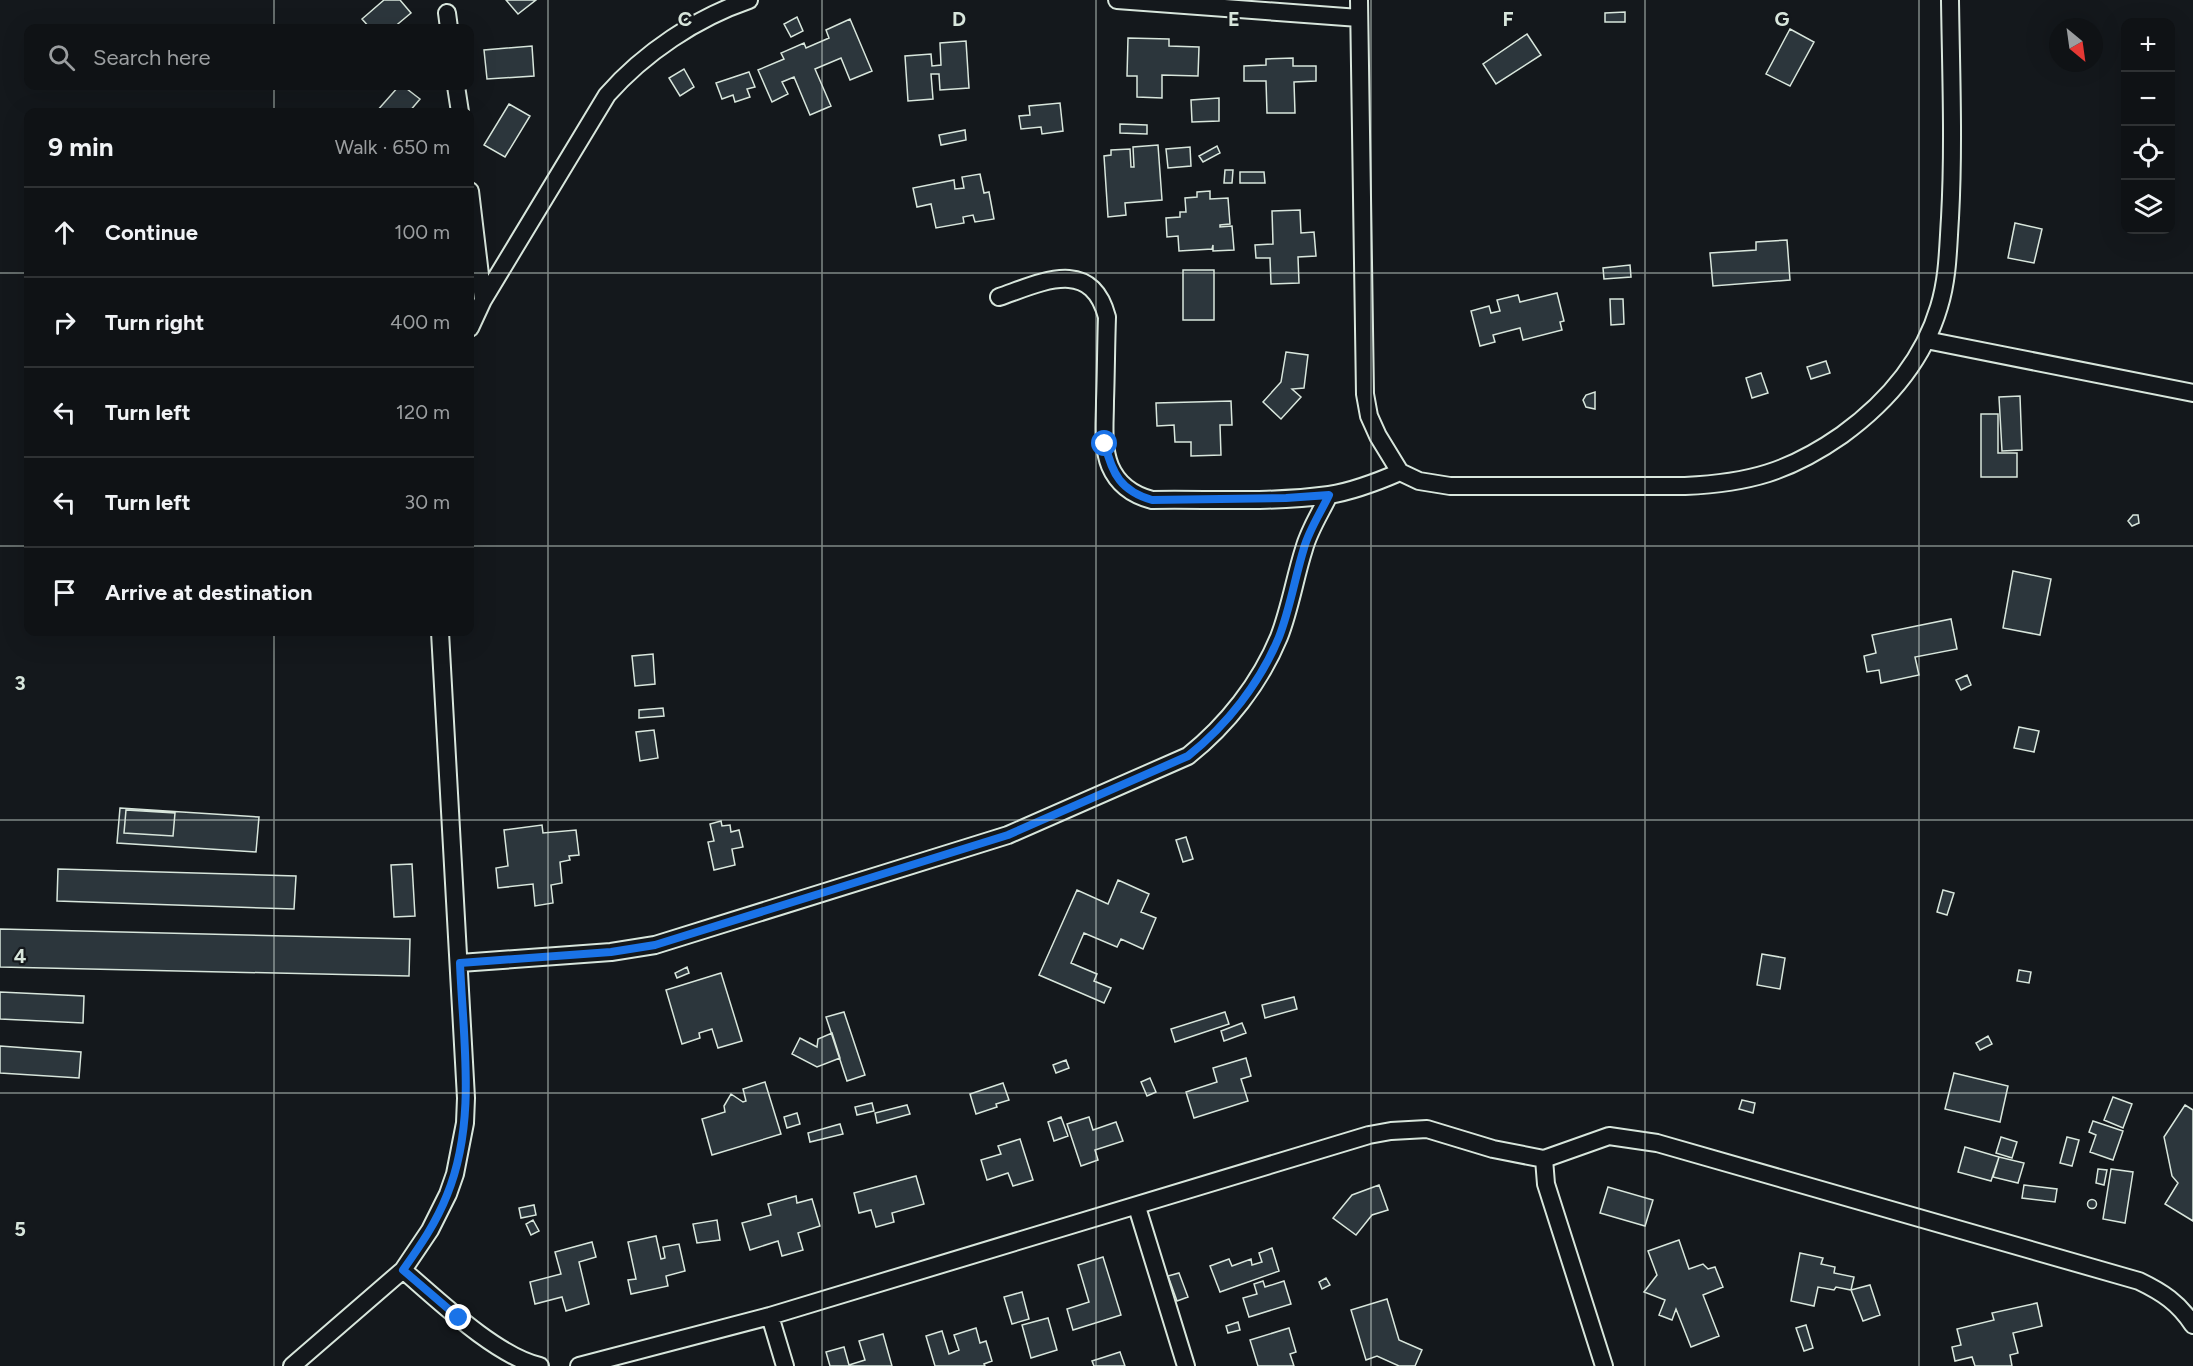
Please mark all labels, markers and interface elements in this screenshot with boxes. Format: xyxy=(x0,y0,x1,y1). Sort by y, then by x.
text: C xyxy=(678,7,692,31)
text: D xyxy=(952,7,966,31)
text: E xyxy=(1228,7,1240,31)
text: F xyxy=(1502,7,1514,31)
text: G xyxy=(1775,7,1790,31)
north arrow xyxy=(2049,18,2103,72)
map controls xyxy=(2121,18,2175,234)
button: + xyxy=(2121,18,2175,72)
search box xyxy=(24,24,474,90)
icon: search xyxy=(45,41,78,74)
text: Search here xyxy=(93,44,211,71)
button: − xyxy=(2121,72,2175,126)
button: locate xyxy=(2121,126,2175,180)
text: 9 min xyxy=(48,131,114,163)
text: Walk · 650 m xyxy=(335,135,450,159)
button: layers xyxy=(2121,180,2175,234)
icon: ahead xyxy=(48,216,81,249)
text: Continue xyxy=(105,219,198,246)
text: 100 m xyxy=(394,220,450,244)
icon: right xyxy=(48,306,81,339)
text: Turn right xyxy=(105,309,204,336)
text: 400 m xyxy=(390,310,450,334)
icon: left xyxy=(48,396,81,429)
text: Turn left xyxy=(105,399,191,426)
text: 120 m xyxy=(396,400,450,424)
route start xyxy=(1091,430,1117,456)
icon: left xyxy=(48,486,81,519)
text: Turn left xyxy=(105,489,191,516)
text: 30 m xyxy=(404,490,450,514)
icon: arrive xyxy=(48,576,81,609)
text: Arrive at destination xyxy=(105,579,313,606)
text: 3 xyxy=(14,671,26,695)
text: 4 xyxy=(14,944,27,968)
text: 5 xyxy=(14,1217,26,1241)
route end xyxy=(445,1304,471,1330)

